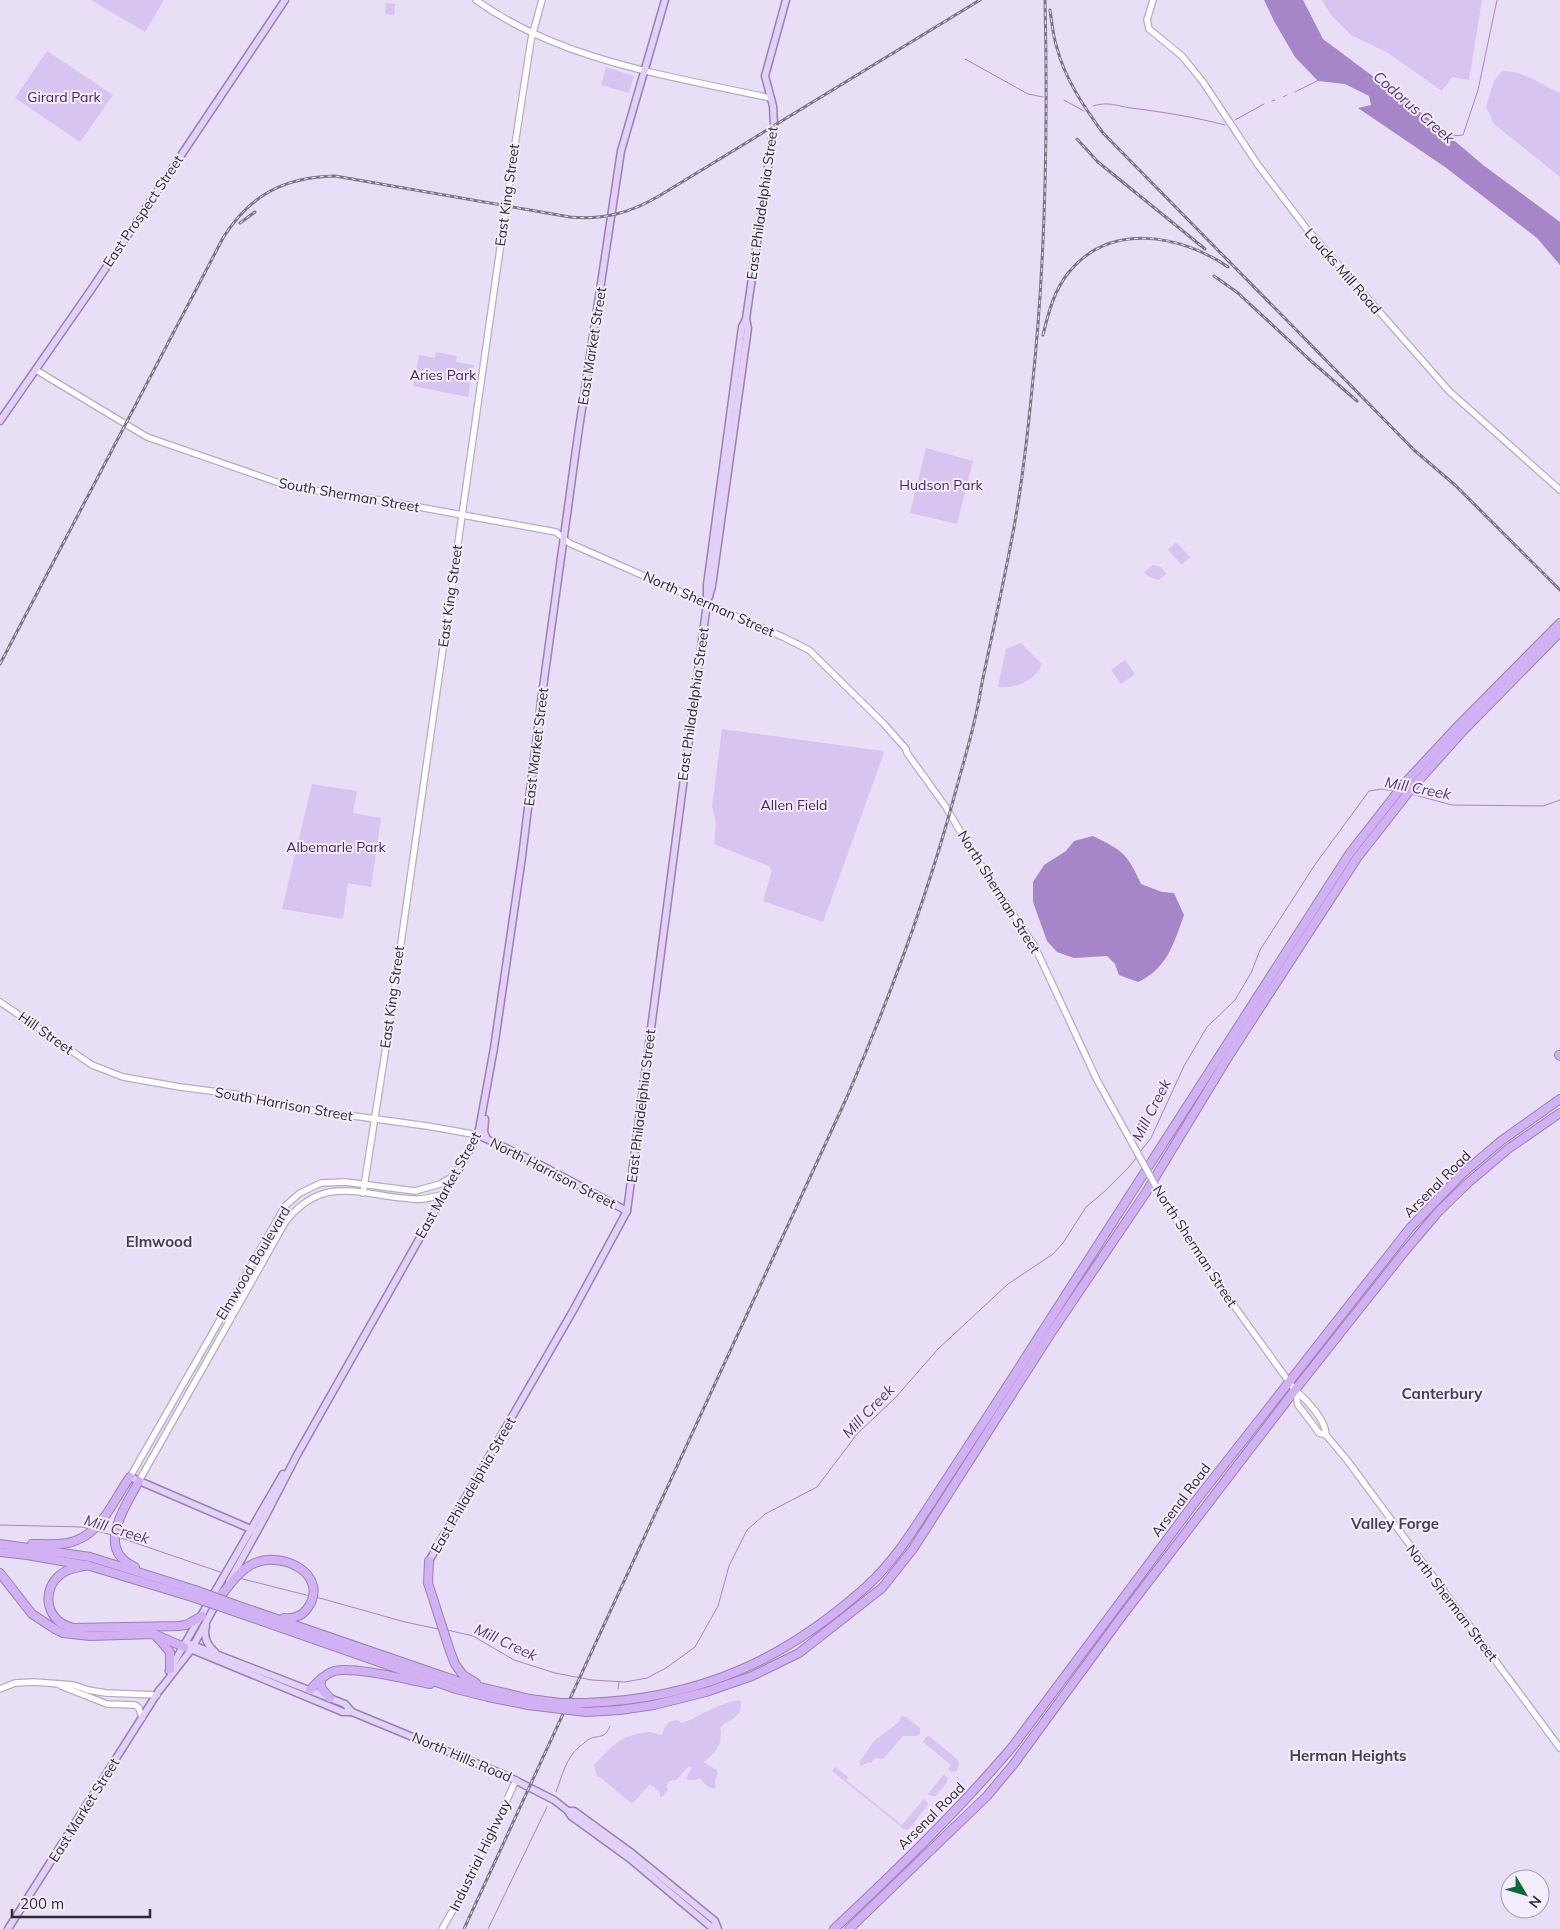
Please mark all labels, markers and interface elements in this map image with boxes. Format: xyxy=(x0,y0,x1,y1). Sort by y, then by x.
water label: Codorus Creek xyxy=(1370,67,1459,148)
park label: Girard Park xyxy=(27,88,102,106)
street label: East Philadelphia Street xyxy=(742,125,782,281)
street label: East King Street xyxy=(491,143,523,247)
street label: East Prospect Street xyxy=(99,152,187,270)
street label: Loucks Mill Road xyxy=(1301,224,1385,318)
street label: East Market Street xyxy=(574,286,610,406)
park label: Aries Park xyxy=(410,366,477,384)
street label: South Sherman Street xyxy=(277,474,421,516)
park label: Hudson Park xyxy=(899,476,984,494)
street label: East King Street xyxy=(434,544,466,648)
street label: North Sherman Street xyxy=(641,567,777,641)
street label: East Philadelphia Street xyxy=(673,626,713,782)
street label: East Market Street xyxy=(520,687,552,807)
water label: Mill Creek xyxy=(1383,772,1454,804)
park label: Allen Field xyxy=(761,796,827,814)
street label: North Sherman Street xyxy=(954,827,1044,957)
park label: Albemarle Park xyxy=(286,838,387,856)
street label: East King Street xyxy=(376,945,408,1049)
street label: Hill Street xyxy=(15,1008,77,1059)
street label: East Philadelphia Street xyxy=(623,1028,659,1184)
water label: Mill Creek xyxy=(1127,1075,1175,1144)
street label: South Harrison Street xyxy=(214,1083,354,1125)
street label: East Market Street xyxy=(411,1128,485,1242)
street label: North Harrison Street xyxy=(487,1133,619,1213)
street label: Arsenal Road xyxy=(1400,1147,1474,1221)
street label: North Sherman Street xyxy=(1149,1182,1241,1310)
street label: Elmwood Boulevard xyxy=(212,1203,294,1323)
district label: Elmwood xyxy=(126,1232,192,1251)
water label: Mill Creek xyxy=(838,1379,899,1442)
district label: Canterbury xyxy=(1402,1384,1483,1403)
street label: East Philadelphia Street xyxy=(427,1414,519,1556)
street label: Arsenal Road xyxy=(1147,1460,1215,1540)
water label: Mill Creek xyxy=(82,1510,153,1548)
district label: Valley Forge xyxy=(1350,1514,1439,1533)
street label: North Sherman Street xyxy=(1402,1541,1502,1665)
water label: Mill Creek xyxy=(472,1619,542,1665)
street label: North Hills Road xyxy=(410,1728,514,1786)
district label: Herman Heights xyxy=(1290,1746,1407,1765)
street label: East Market Street xyxy=(45,1755,123,1865)
street label: Arsenal Road xyxy=(894,1779,968,1853)
street label: Industrial Highway xyxy=(445,1796,515,1914)
north arrow xyxy=(1500,1869,1550,1919)
scale bar xyxy=(12,1886,150,1918)
text: N xyxy=(1525,1892,1546,1912)
text: 200 m xyxy=(20,1894,64,1913)

